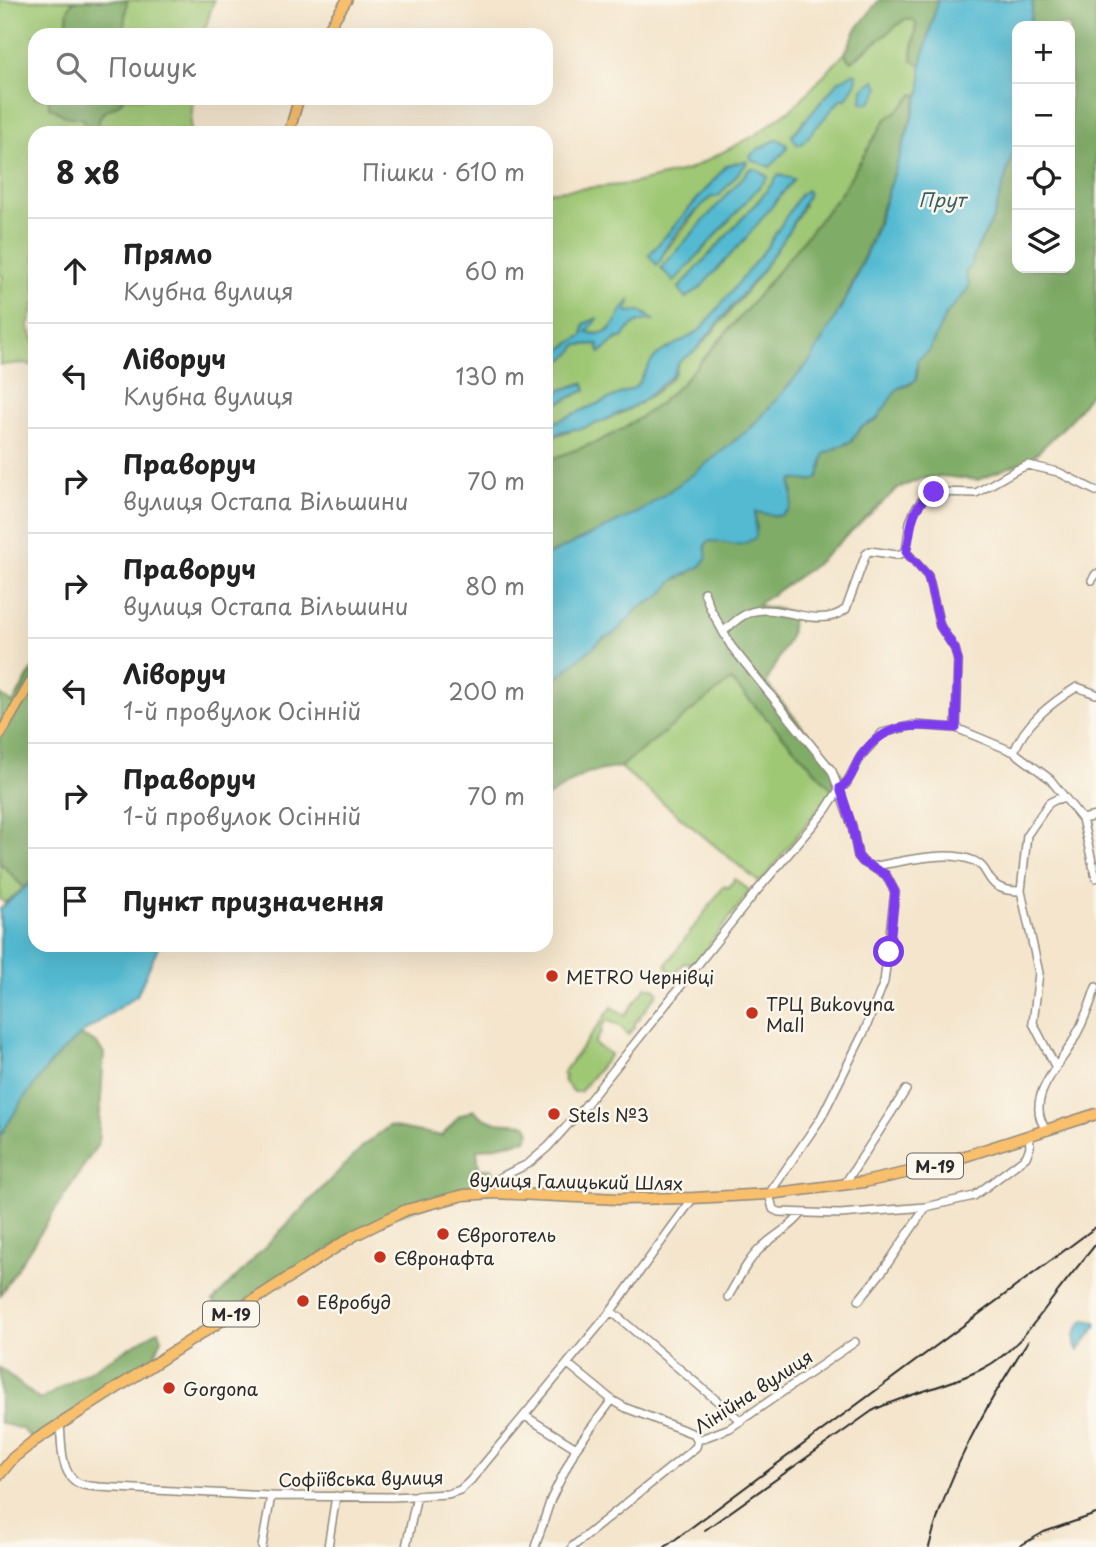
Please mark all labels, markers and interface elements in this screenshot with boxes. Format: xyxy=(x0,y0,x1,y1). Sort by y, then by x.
map controls xyxy=(1012,21,1075,273)
button: + xyxy=(1012,21,1075,84)
search box xyxy=(28,28,553,105)
text: Пошук xyxy=(108,47,196,86)
icon: search xyxy=(52,48,90,86)
button: − xyxy=(1012,84,1075,147)
button: locate xyxy=(1012,147,1075,210)
text: 8 хв xyxy=(56,149,119,194)
text: Пішки · 610 m xyxy=(362,154,525,189)
water label: Прут xyxy=(918,185,968,213)
button: layers xyxy=(1012,210,1075,273)
text: Прямо xyxy=(123,234,212,273)
icon: ahead xyxy=(56,252,94,290)
text: 60 m xyxy=(465,253,525,288)
text: Клубна вулиця xyxy=(123,273,294,308)
text: Ліворуч xyxy=(123,339,226,378)
icon: left xyxy=(56,357,94,395)
text: 130 m xyxy=(455,358,525,393)
text: Клубна вулиця xyxy=(123,378,294,413)
text: Праворуч xyxy=(123,444,256,483)
icon: right xyxy=(56,462,94,500)
text: 70 m xyxy=(467,463,525,498)
route end xyxy=(918,476,949,507)
text: вулиця Остапа Вільшини xyxy=(123,483,409,518)
text: Праворуч xyxy=(123,549,256,588)
icon: right xyxy=(56,567,94,605)
text: 80 m xyxy=(465,568,525,603)
text: вулиця Остапа Вільшини xyxy=(123,588,409,623)
text: Ліворуч xyxy=(123,654,226,693)
icon: left xyxy=(56,672,94,710)
text: 200 m xyxy=(448,673,525,708)
text: 1-й провулок Осінній xyxy=(123,693,361,728)
text: Праворуч xyxy=(123,759,256,798)
icon: right xyxy=(56,777,94,815)
text: 70 m xyxy=(467,778,525,813)
text: 1-й провулок Осінній xyxy=(123,798,361,833)
text: Пункт призначення xyxy=(123,881,384,920)
icon: arrive xyxy=(56,882,94,920)
route start xyxy=(873,936,904,967)
place label: METRO Чернівці xyxy=(566,963,714,990)
marker: METRO Чернівці xyxy=(544,968,560,984)
place label: ТРЦ Bukovyna Mall xyxy=(766,990,895,1038)
marker: ТРЦ Bukovyna Mall xyxy=(744,1005,760,1021)
place label: Stels №3 xyxy=(568,1101,649,1128)
marker: Stels №3 xyxy=(546,1106,562,1122)
road number: М-19 xyxy=(907,1154,963,1178)
street label: вулиця Галицький Шлях xyxy=(469,1166,683,1196)
place label: Євроготель xyxy=(457,1221,556,1248)
marker: Євроготель xyxy=(435,1226,451,1242)
place label: Євронафта xyxy=(394,1244,494,1271)
marker: Євронафта xyxy=(372,1249,388,1265)
place label: Евробуд xyxy=(317,1288,391,1315)
marker: Евробуд xyxy=(295,1293,311,1309)
road number: М-19 xyxy=(203,1302,259,1326)
street label: Лінійна вулиця xyxy=(688,1342,818,1440)
place label: Gorgona xyxy=(183,1375,259,1402)
marker: Gorgona xyxy=(161,1380,177,1396)
street label: Софіївська вулиця xyxy=(278,1463,444,1493)

